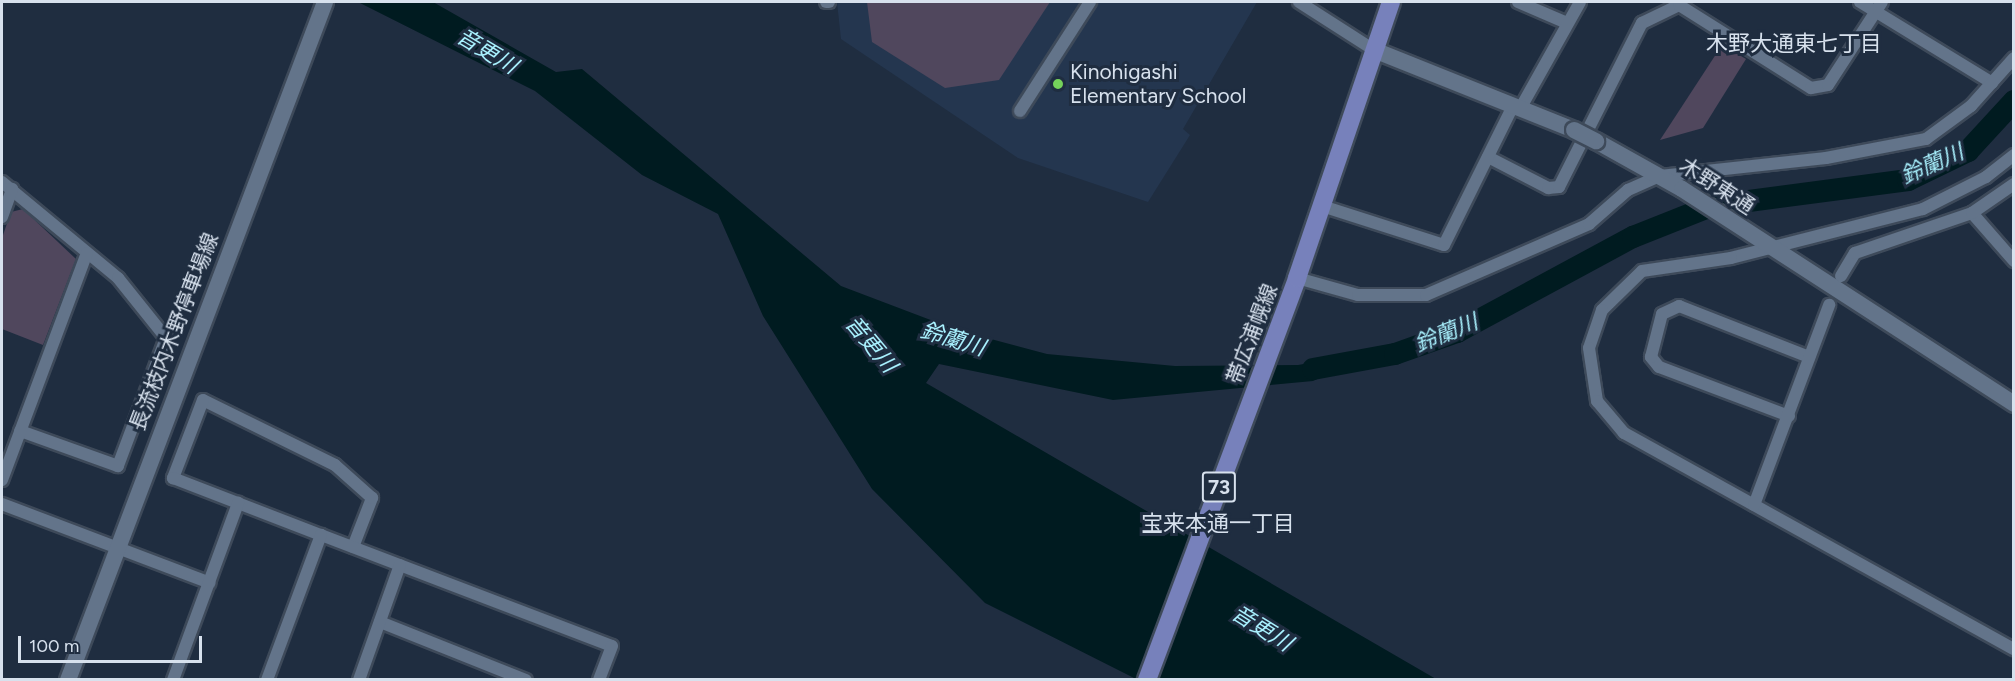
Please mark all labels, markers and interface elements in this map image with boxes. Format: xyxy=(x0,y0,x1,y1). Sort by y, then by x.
water label: 音更川 xyxy=(452,23,522,79)
district label: 木野大通東七丁目 xyxy=(1706,31,1882,57)
place label: Kinohigashi Elementary School xyxy=(1070,59,1246,109)
marker: Kinohigashi Elementary School xyxy=(1051,77,1065,91)
water label: 鈴蘭川 xyxy=(1896,139,1968,189)
street label: 木野東通 xyxy=(1675,153,1759,219)
street label: 長流枝内木野停車場線 xyxy=(125,229,223,435)
street label: 帯広浦幌線 xyxy=(1221,280,1283,388)
water label: 鈴蘭川 xyxy=(1410,308,1482,358)
water label: 音更川 xyxy=(840,310,902,378)
water label: 鈴蘭川 xyxy=(918,317,988,361)
road number: 73 xyxy=(1201,470,1237,504)
district label: 宝来本通一丁目 xyxy=(1141,511,1295,537)
water label: 音更川 xyxy=(1227,599,1297,657)
scale bar xyxy=(21,624,206,662)
text: 100 m xyxy=(29,635,79,657)

